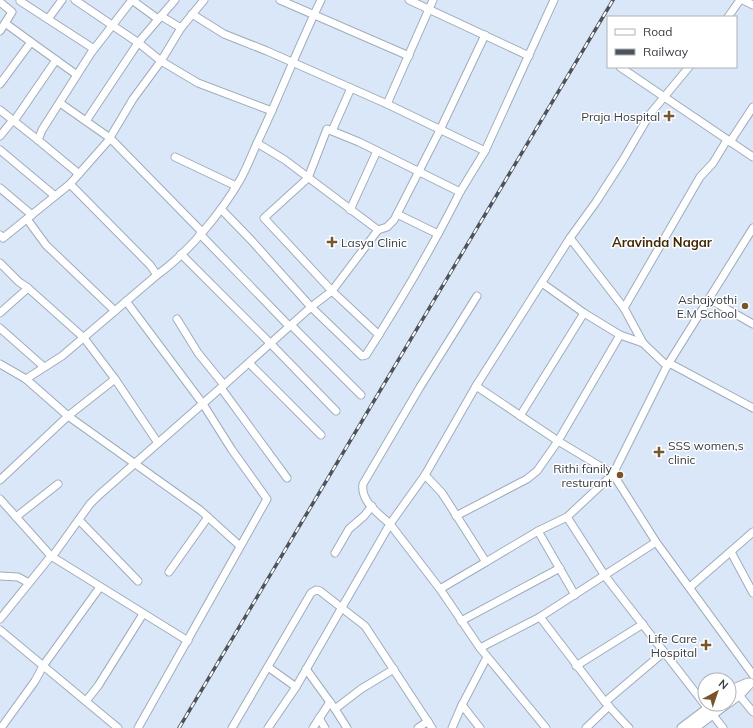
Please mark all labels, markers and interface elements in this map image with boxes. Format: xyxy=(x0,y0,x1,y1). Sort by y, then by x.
legend xyxy=(607,16,737,68)
text: Road xyxy=(643,24,672,39)
text: Railway xyxy=(643,44,689,59)
place label: Praja Hospital xyxy=(581,109,660,124)
marker: Praja Hospital xyxy=(663,110,675,122)
district label: Aravinda Nagar xyxy=(612,234,713,250)
place label: Lasya Clinic xyxy=(341,235,407,250)
marker: Lasya Clinic xyxy=(326,236,338,248)
place label: Ashajyothi E.M School xyxy=(677,292,737,321)
marker: Ashajyothi E.M School xyxy=(740,301,750,311)
place label: SSS women,s clinic xyxy=(668,438,744,467)
marker: SSS women,s clinic xyxy=(653,446,665,458)
place label: Rithi fanily resturant xyxy=(553,461,613,490)
marker: Rithi fanily resturant xyxy=(615,470,625,480)
place label: Life Care Hospital xyxy=(648,631,697,660)
marker: Life Care Hospital xyxy=(700,639,712,651)
north arrow xyxy=(697,672,737,712)
text: N xyxy=(716,676,731,692)

